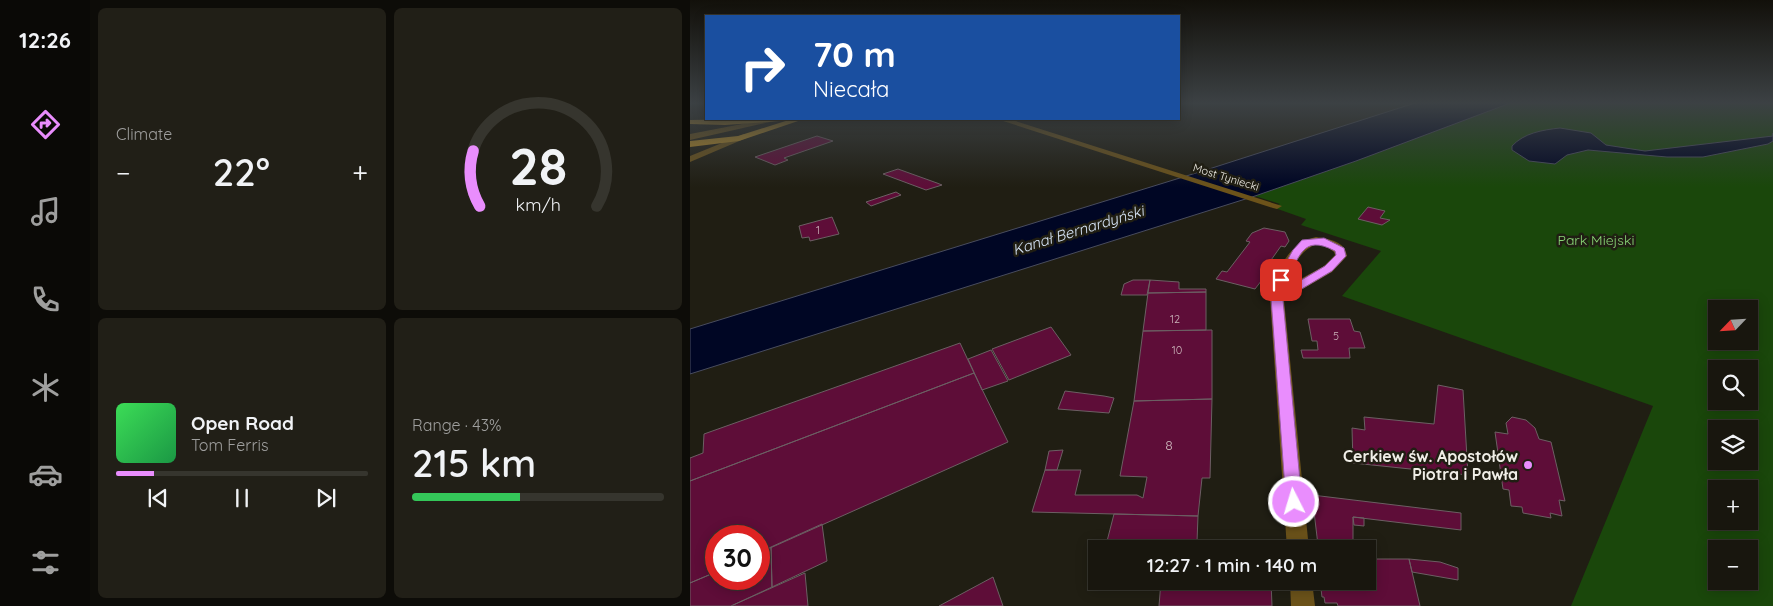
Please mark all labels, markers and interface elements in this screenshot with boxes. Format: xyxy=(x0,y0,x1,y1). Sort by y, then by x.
text: 12:26 xyxy=(19,26,71,54)
text: 70 m xyxy=(813,32,896,76)
icon: right xyxy=(730,35,795,100)
text: Niecała xyxy=(813,75,889,103)
icon: directions xyxy=(28,107,63,142)
text: Climate xyxy=(116,124,172,144)
text: 28 xyxy=(509,133,567,198)
text: 22° xyxy=(213,148,270,196)
text: − xyxy=(116,155,131,190)
text: + xyxy=(352,155,368,190)
street label: Most Tyniecki xyxy=(1191,160,1261,194)
text: km/h xyxy=(515,193,561,215)
icon: music xyxy=(28,194,63,229)
water label: Kanał Bernardyński xyxy=(1010,200,1148,259)
house number: 1 xyxy=(816,223,820,237)
park label: Park Miejski xyxy=(1558,231,1634,249)
pin xyxy=(1260,259,1302,301)
icon: arrive xyxy=(1267,266,1295,294)
icon: phone xyxy=(28,282,63,317)
north arrow xyxy=(1708,300,1758,350)
map controls xyxy=(1708,300,1758,590)
house number: 12 xyxy=(1170,312,1180,326)
house number: 5 xyxy=(1333,329,1339,343)
house number: 10 xyxy=(1172,343,1182,357)
button: search xyxy=(1708,360,1758,410)
icon: climate xyxy=(28,370,63,405)
text: Open Road xyxy=(191,411,294,435)
text: Range · 43% xyxy=(412,415,502,435)
button: layers xyxy=(1708,420,1758,470)
text: Tom Ferris xyxy=(191,435,268,455)
house number: 8 xyxy=(1165,436,1173,454)
text: 215 km xyxy=(412,439,536,487)
place label: Cerkiew św. Apostołów Piotra i Pawła xyxy=(1343,446,1518,484)
icon: car xyxy=(28,457,63,492)
marker: Cerkiew św. Apostołów Piotra i Pawła xyxy=(1522,459,1534,471)
position arrow xyxy=(1267,475,1319,527)
button: + xyxy=(1708,480,1758,530)
icon: previous xyxy=(144,484,172,512)
icon: pause xyxy=(228,484,256,512)
icon: next xyxy=(312,484,340,512)
speed limit sign: 30 xyxy=(705,525,770,590)
button: − xyxy=(1708,540,1758,590)
icon: filters xyxy=(28,545,63,580)
text: 12:27 · 1 min · 140 m xyxy=(1147,553,1317,577)

